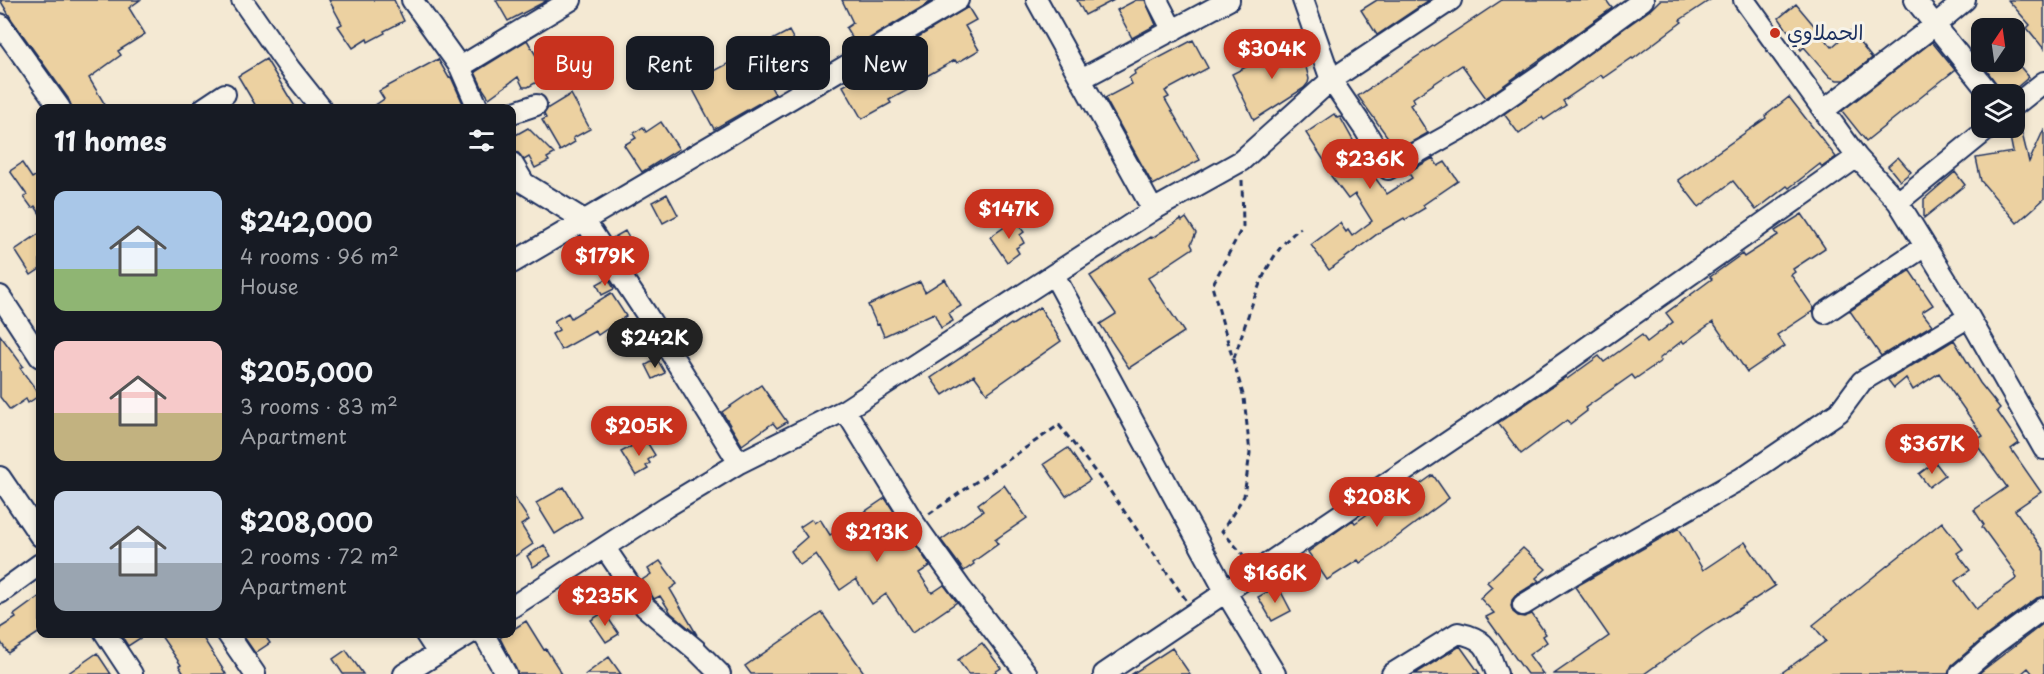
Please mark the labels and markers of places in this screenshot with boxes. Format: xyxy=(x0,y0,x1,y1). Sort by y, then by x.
place label: الحملاوي xyxy=(1787,15,1864,48)
marker: الحملاوي xyxy=(1768,26,1782,40)
pin: $304K xyxy=(1230,29,1314,80)
pin: $236K xyxy=(1328,139,1412,190)
pin: $147K xyxy=(967,189,1051,240)
pin: $179K xyxy=(563,236,647,287)
pin: $242K xyxy=(613,318,697,369)
pin: $205K xyxy=(597,406,681,457)
pin: $367K xyxy=(1890,424,1974,475)
pin: $208K xyxy=(1335,477,1419,528)
pin: $213K xyxy=(835,512,919,563)
pin: $166K xyxy=(1233,553,1317,604)
pin: $235K xyxy=(563,576,647,627)

